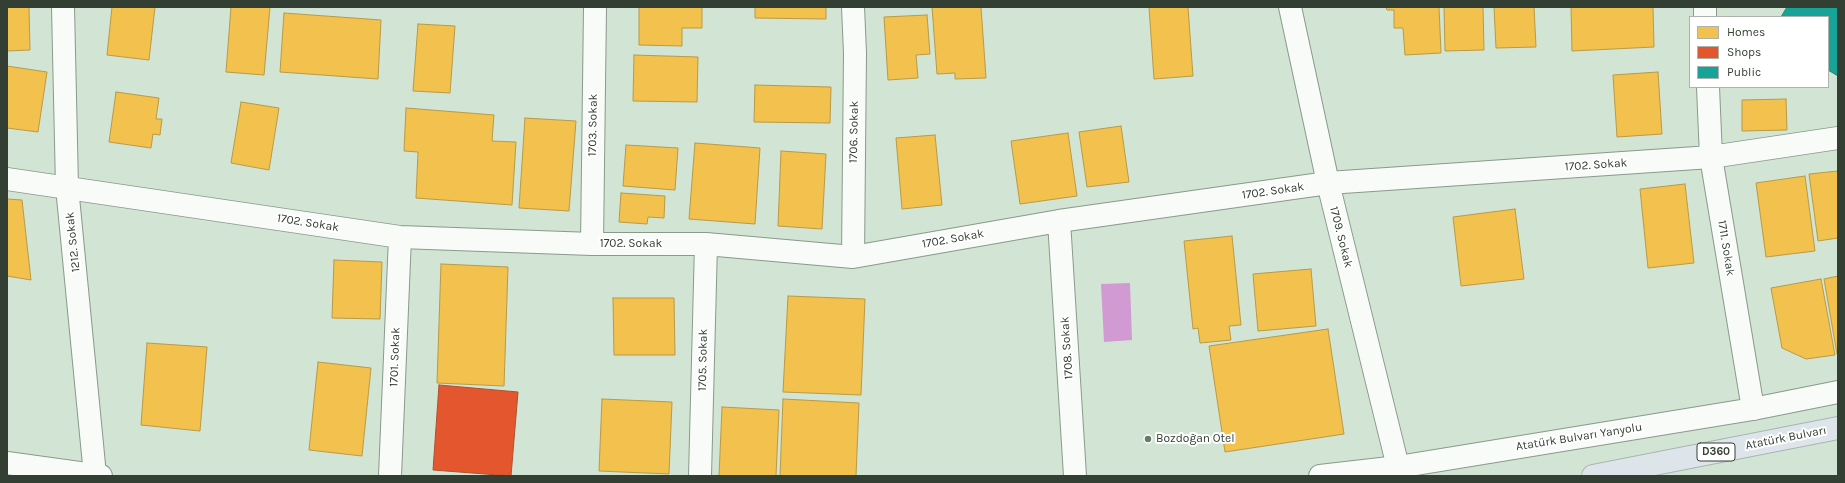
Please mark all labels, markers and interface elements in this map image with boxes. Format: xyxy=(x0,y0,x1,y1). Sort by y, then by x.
legend xyxy=(1689,16,1829,88)
text: Homes xyxy=(1727,25,1765,39)
text: Shops xyxy=(1727,45,1761,59)
text: Public xyxy=(1727,65,1761,79)
street label: 1703. Sokak xyxy=(585,94,601,156)
street label: 1706. Sokak xyxy=(846,101,862,163)
street label: 1702. Sokak xyxy=(1564,156,1628,174)
street label: 1702. Sokak xyxy=(1241,180,1305,202)
street label: 1709. Sokak xyxy=(1326,205,1356,269)
street label: 1212. Sokak xyxy=(63,211,83,273)
street label: 1702. Sokak xyxy=(276,211,340,235)
street label: 1711. Sokak xyxy=(1714,219,1738,277)
street label: 1702. Sokak xyxy=(921,226,985,252)
street label: 1702. Sokak xyxy=(600,237,662,251)
street label: 1708. Sokak xyxy=(1058,316,1076,380)
street label: 1701. Sokak xyxy=(387,327,403,387)
street label: 1705. Sokak xyxy=(695,329,711,391)
street label: Atatürk Bulvarı Yanyolu xyxy=(1515,420,1643,454)
street label: Atatürk Bulvarı xyxy=(1744,423,1828,453)
place label: Bozdoğan Otel xyxy=(1156,432,1235,446)
marker: Bozdoğan Otel xyxy=(1143,434,1153,444)
road number: D360 xyxy=(1697,443,1735,461)

